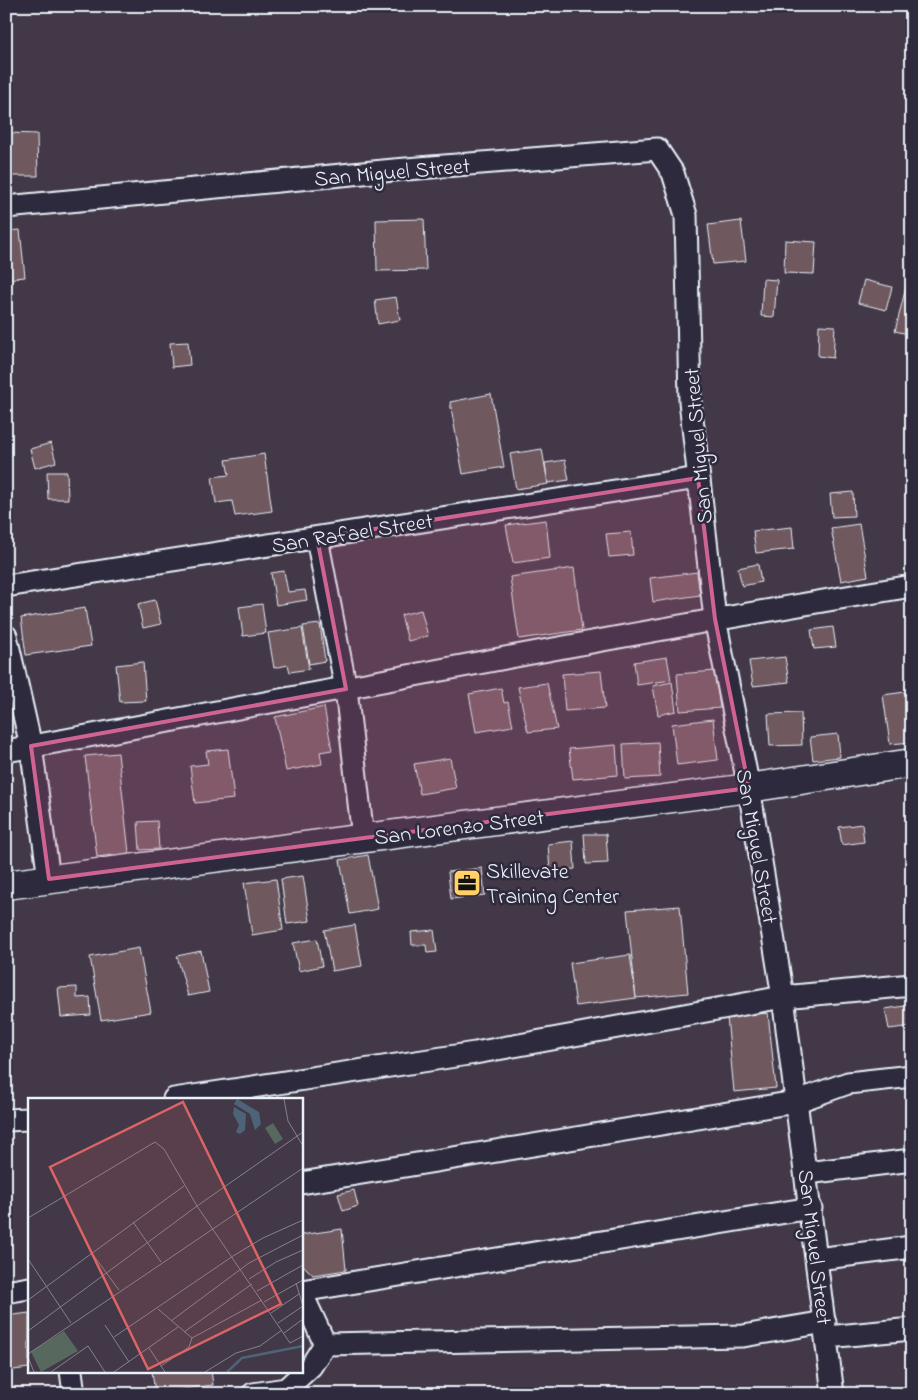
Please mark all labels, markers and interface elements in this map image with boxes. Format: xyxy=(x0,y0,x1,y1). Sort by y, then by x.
street label: San Miguel Street xyxy=(313,151,472,198)
street label: San Miguel Street xyxy=(677,366,724,525)
street label: San Rafael Street xyxy=(269,506,436,564)
street label: San Miguel Street xyxy=(725,767,785,927)
street label: San Lorenzo Street xyxy=(373,803,547,855)
place label: Skillevate Training Center xyxy=(486,857,619,915)
office icon: Skillevate Training Center xyxy=(452,868,482,898)
inset map xyxy=(28,1098,302,1372)
street label: San Miguel Street xyxy=(787,1168,839,1328)

